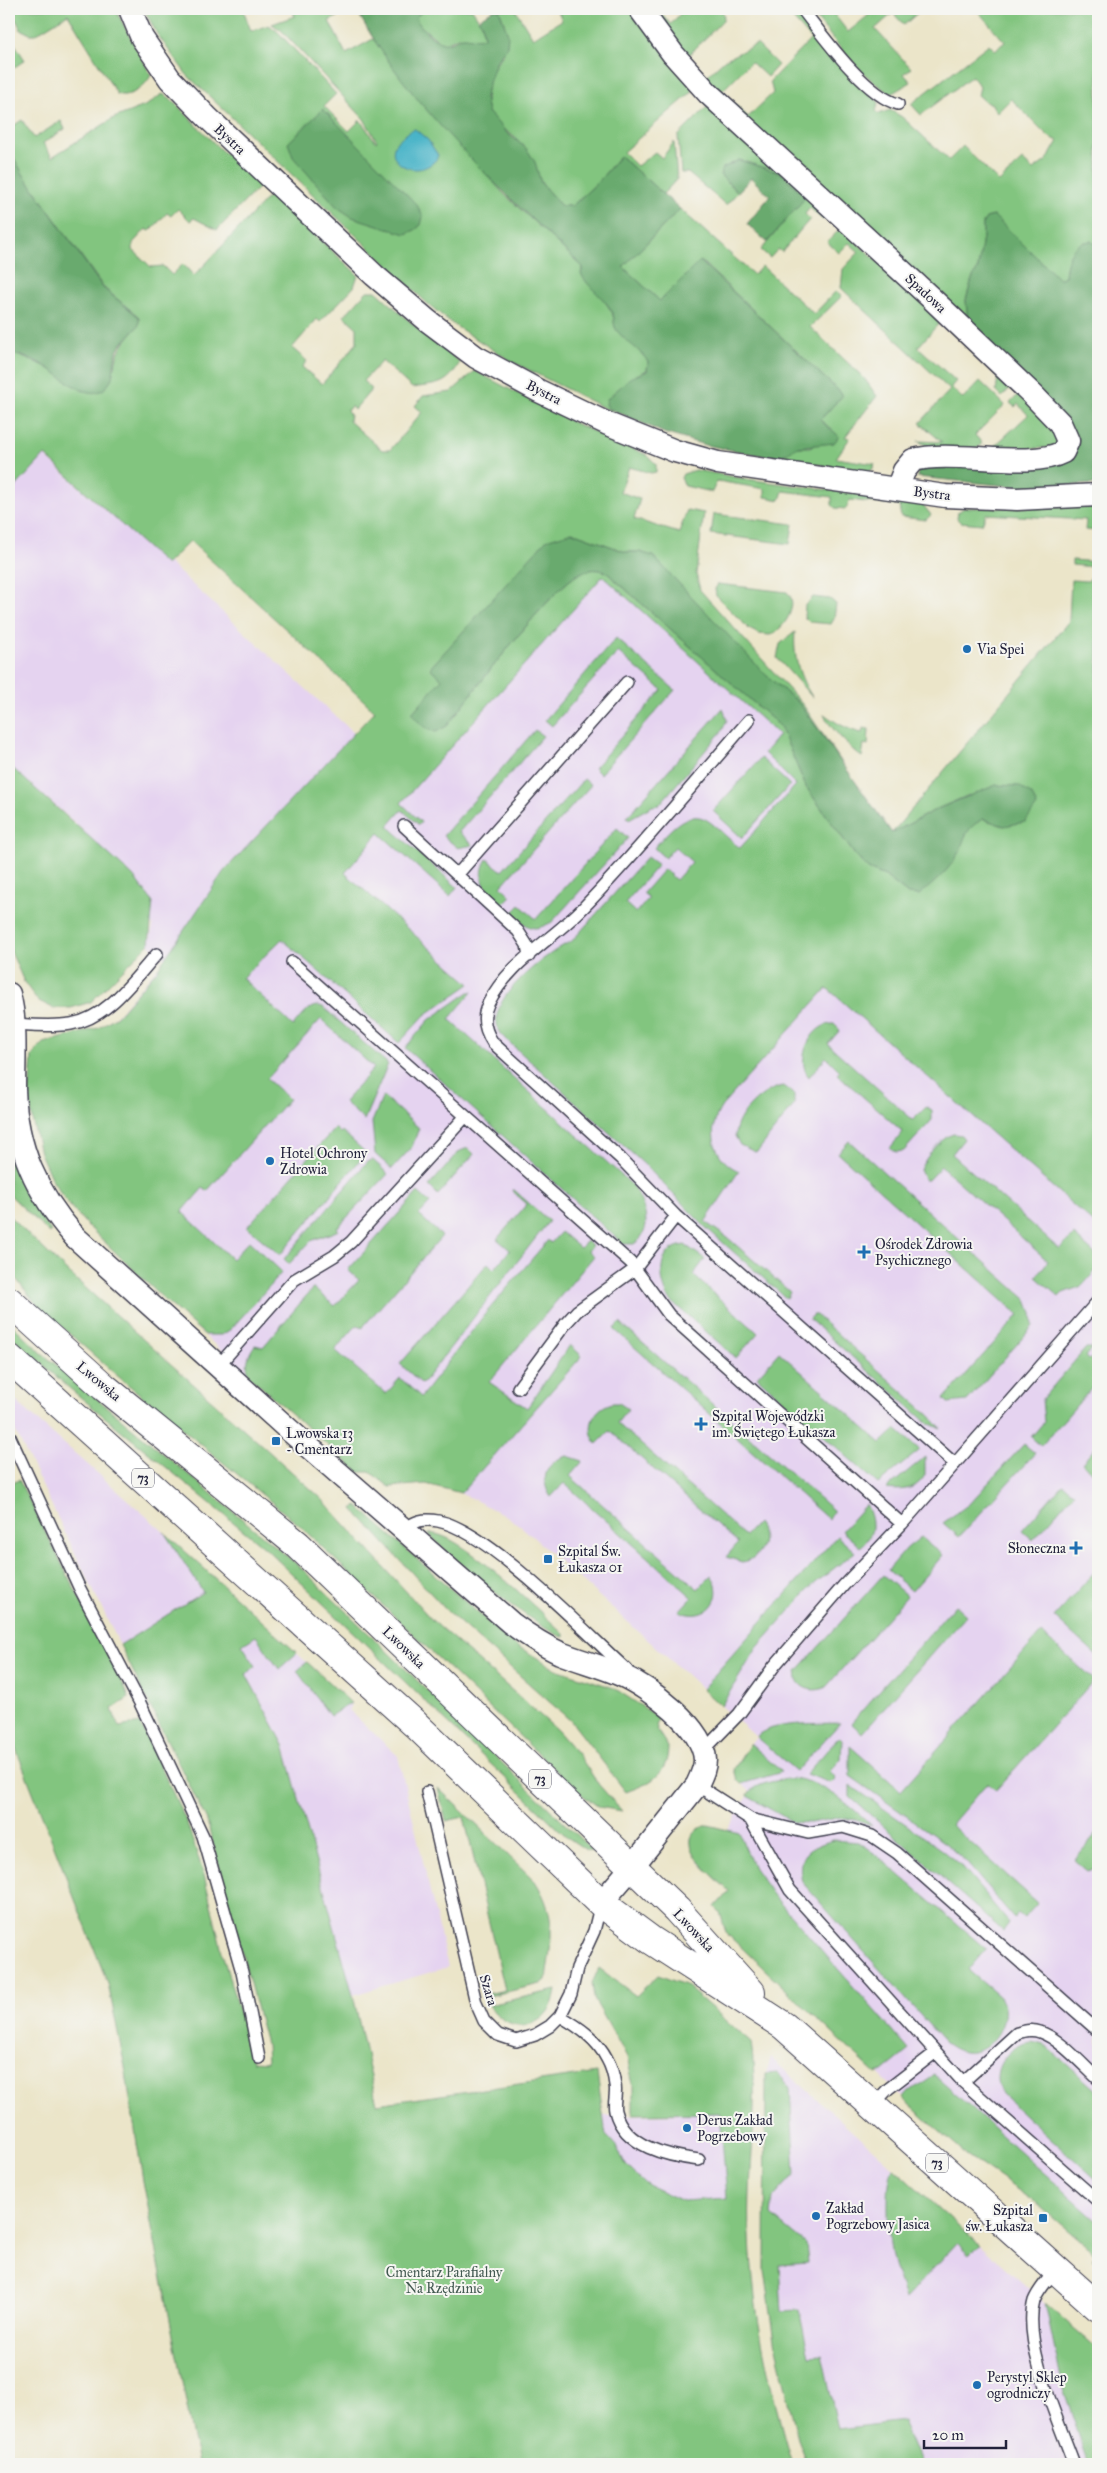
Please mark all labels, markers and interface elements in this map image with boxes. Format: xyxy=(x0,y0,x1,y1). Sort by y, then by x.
street label: Bystra xyxy=(210,121,249,158)
street label: Spadowa xyxy=(902,270,950,317)
street label: Bystra xyxy=(523,376,564,408)
street label: Bystra xyxy=(913,483,951,504)
place label: Via Spei xyxy=(976,641,1024,658)
marker: Via Spei xyxy=(961,643,973,655)
place label: Hotel Ochrony Zdrowia xyxy=(280,1145,368,1178)
marker: Hotel Ochrony Zdrowia xyxy=(264,1155,276,1167)
place label: Ośrodek Zdrowia Psychicznego xyxy=(875,1236,973,1269)
marker: Ośrodek Zdrowia Psychicznego xyxy=(857,1245,871,1259)
street label: Lwowska xyxy=(73,1358,125,1405)
place label: Szpital Wojewódzki im. Świętego Łukasza xyxy=(712,1408,836,1441)
marker: Szpital Wojewódzki im. Świętego Łukasza xyxy=(694,1417,708,1431)
place label: Lwowska 13 - Cmentarz xyxy=(286,1425,353,1458)
marker: Lwowska 13 - Cmentarz xyxy=(270,1435,282,1447)
road number: 73 xyxy=(132,1469,154,1488)
place label: Słoneczna xyxy=(1008,1540,1066,1557)
place label: Szpital Św. Łukasza 01 xyxy=(558,1541,623,1576)
marker: Słoneczna xyxy=(1070,1542,1082,1554)
marker: Szpital Św. Łukasza 01 xyxy=(542,1553,554,1565)
street label: Lwowska xyxy=(379,1623,429,1672)
road number: 73 xyxy=(529,1770,551,1788)
street label: Lwowska xyxy=(669,1905,718,1956)
street label: Szara xyxy=(476,1973,501,2008)
place label: Derus Zakład Pogrzebowy xyxy=(697,2112,773,2145)
marker: Derus Zakład Pogrzebowy xyxy=(681,2122,693,2134)
road number: 73 xyxy=(926,2154,948,2172)
place label: Zakład Pogrzebowy Jasica xyxy=(826,2200,930,2234)
place label: Szpital św. Łukasza xyxy=(965,2202,1033,2235)
marker: Zakład Pogrzebowy Jasica xyxy=(810,2210,822,2222)
marker: Szpital św. Łukasza xyxy=(1037,2212,1049,2224)
park label: Cmentarz Parafialny Na Rzędzinie xyxy=(386,2264,503,2297)
place label: Perystyl Sklep ogrodniczy xyxy=(987,2369,1067,2402)
marker: Perystyl Sklep ogrodniczy xyxy=(971,2379,983,2391)
scale bar xyxy=(924,2418,1007,2450)
text: 20 m xyxy=(932,2426,964,2444)

